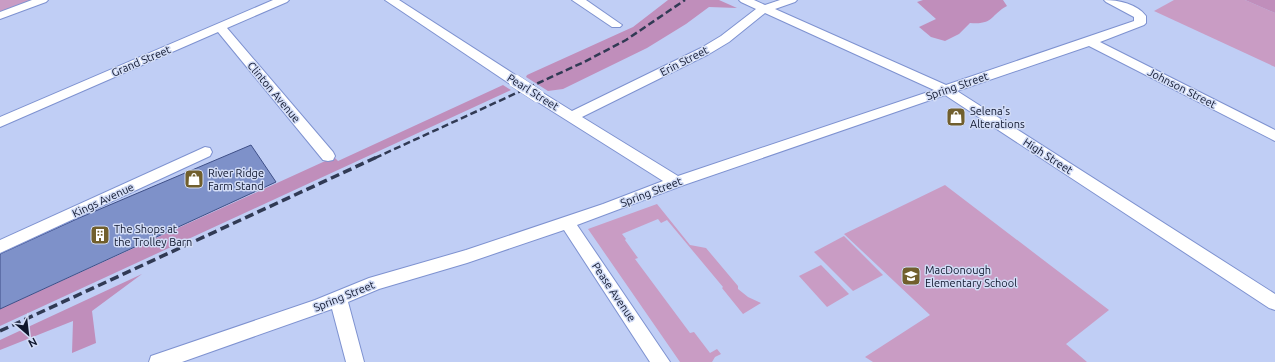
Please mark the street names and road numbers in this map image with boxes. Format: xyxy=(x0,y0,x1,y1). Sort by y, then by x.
street label: Grand Street xyxy=(110,43,173,79)
street label: Erin Street xyxy=(658,43,711,78)
street label: Clinton Avenue xyxy=(245,59,303,125)
street label: Johnson Street xyxy=(1146,66,1219,111)
street label: Spring Street xyxy=(924,70,990,102)
street label: Pearl Street xyxy=(505,71,561,113)
street label: High Street xyxy=(1021,136,1075,177)
street label: Spring Street xyxy=(619,175,684,209)
street label: Kings Avenue xyxy=(70,180,136,220)
street label: Pease Avenue xyxy=(590,260,638,324)
street label: Spring Street xyxy=(312,278,377,314)

